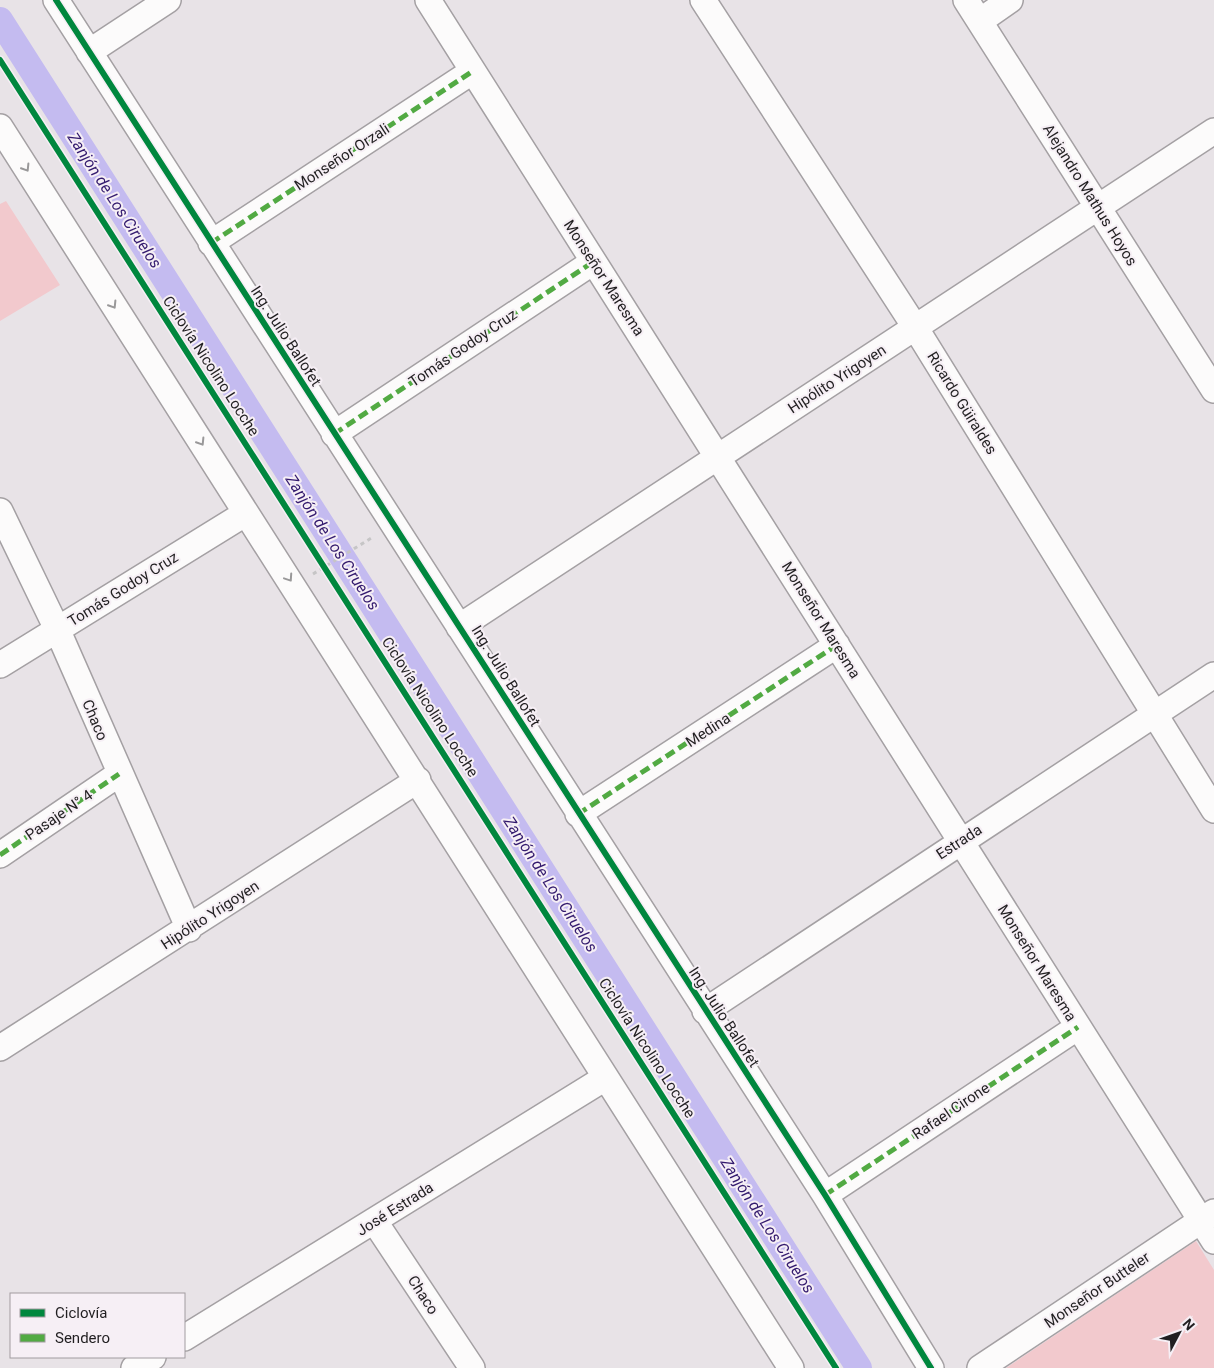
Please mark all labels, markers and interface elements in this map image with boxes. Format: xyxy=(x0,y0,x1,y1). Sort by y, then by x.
street label: Monseñor Orzali xyxy=(291,120,393,194)
street label: Alejandro Mathus Hoyos xyxy=(1039,121,1141,269)
water label: Zanjón de Los Ciruelos xyxy=(63,128,166,272)
one-way arrow xyxy=(20,162,29,171)
street label: Monseñor Maresma xyxy=(560,217,648,339)
street label: Ing. Julio Ballofet xyxy=(247,283,325,390)
street label: Ciclovía Nicolino Locche xyxy=(159,293,263,439)
one-way arrow xyxy=(107,299,117,308)
street label: Tomás Godoy Cruz xyxy=(405,305,521,391)
street label: Hipólito Yrigoyen xyxy=(785,341,889,417)
street label: Ricardo Güiraldes xyxy=(923,348,1001,458)
one-way arrow xyxy=(194,436,204,445)
water label: Zanjón de Los Ciruelos xyxy=(281,470,384,614)
street label: Tomás Godoy Cruz xyxy=(65,548,181,630)
street label: Monseñor Maresma xyxy=(778,558,864,682)
one-way arrow xyxy=(283,572,292,582)
street label: Ing. Julio Ballofet xyxy=(468,622,544,730)
street label: Ciclovía Nicolino Locche xyxy=(378,634,482,780)
street label: Chaco xyxy=(78,697,112,743)
street label: Medina xyxy=(682,709,734,751)
street label: Pasaje N° 4 xyxy=(22,786,96,844)
water label: Zanjón de Los Ciruelos xyxy=(499,812,602,956)
street label: Estrada xyxy=(933,821,985,863)
street label: Hipólito Yrigoyen xyxy=(158,877,262,953)
street label: Monseñor Maresma xyxy=(994,901,1080,1025)
street label: Ing. Julio Ballofet xyxy=(685,964,763,1071)
street label: Ciclovía Nicolino Locche xyxy=(595,975,699,1121)
street label: Rafael Cirone xyxy=(909,1079,993,1143)
water label: Zanjón de Los Ciruelos xyxy=(716,1153,819,1297)
street label: José Estrada xyxy=(353,1178,437,1240)
street label: Monseñor Butteler xyxy=(1041,1248,1153,1332)
street label: Chaco xyxy=(404,1272,442,1318)
legend xyxy=(10,1293,185,1358)
text: Ciclovía xyxy=(55,1304,108,1322)
north arrow xyxy=(1154,1308,1204,1358)
text: N xyxy=(1180,1315,1198,1333)
text: Sendero xyxy=(55,1329,110,1347)

